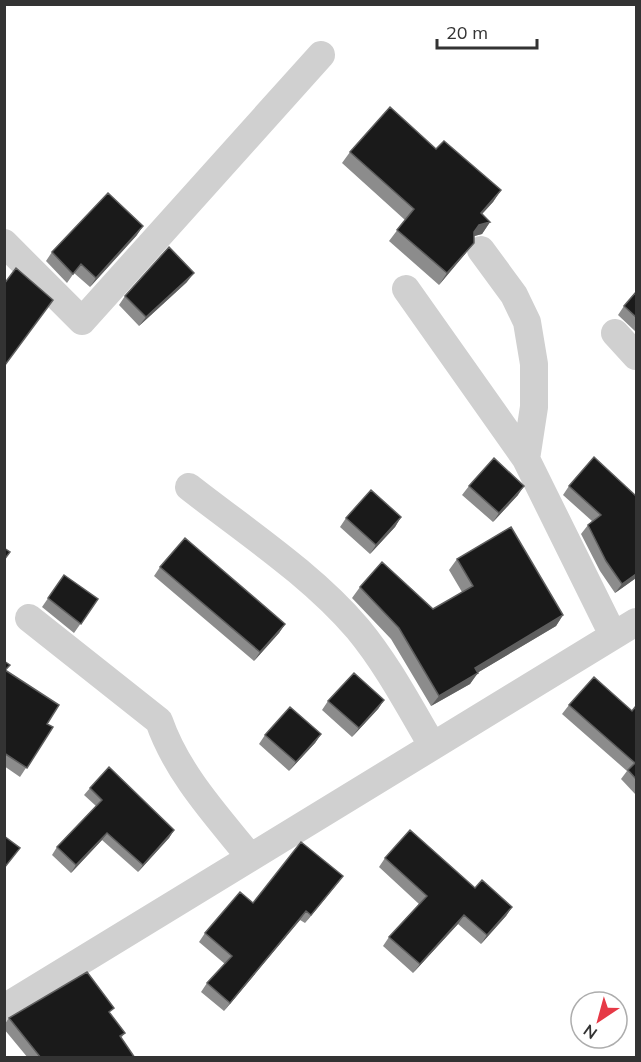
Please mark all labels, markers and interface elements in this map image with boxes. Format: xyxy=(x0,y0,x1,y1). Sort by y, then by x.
scale bar xyxy=(437,12,538,50)
text: 20 m xyxy=(446,21,488,44)
north arrow xyxy=(569,990,629,1050)
text: N xyxy=(579,1020,601,1044)

